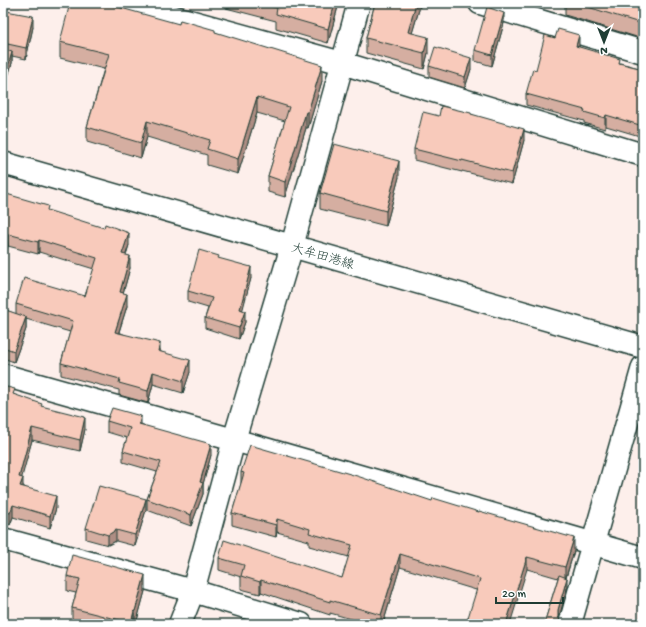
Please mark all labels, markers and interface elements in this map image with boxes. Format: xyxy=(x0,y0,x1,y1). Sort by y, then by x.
north arrow xyxy=(584,22,624,62)
text: N xyxy=(600,44,608,56)
street label: 大牟田港線 xyxy=(289,240,357,274)
scale bar xyxy=(496,579,563,605)
text: 20 m xyxy=(502,588,527,602)

